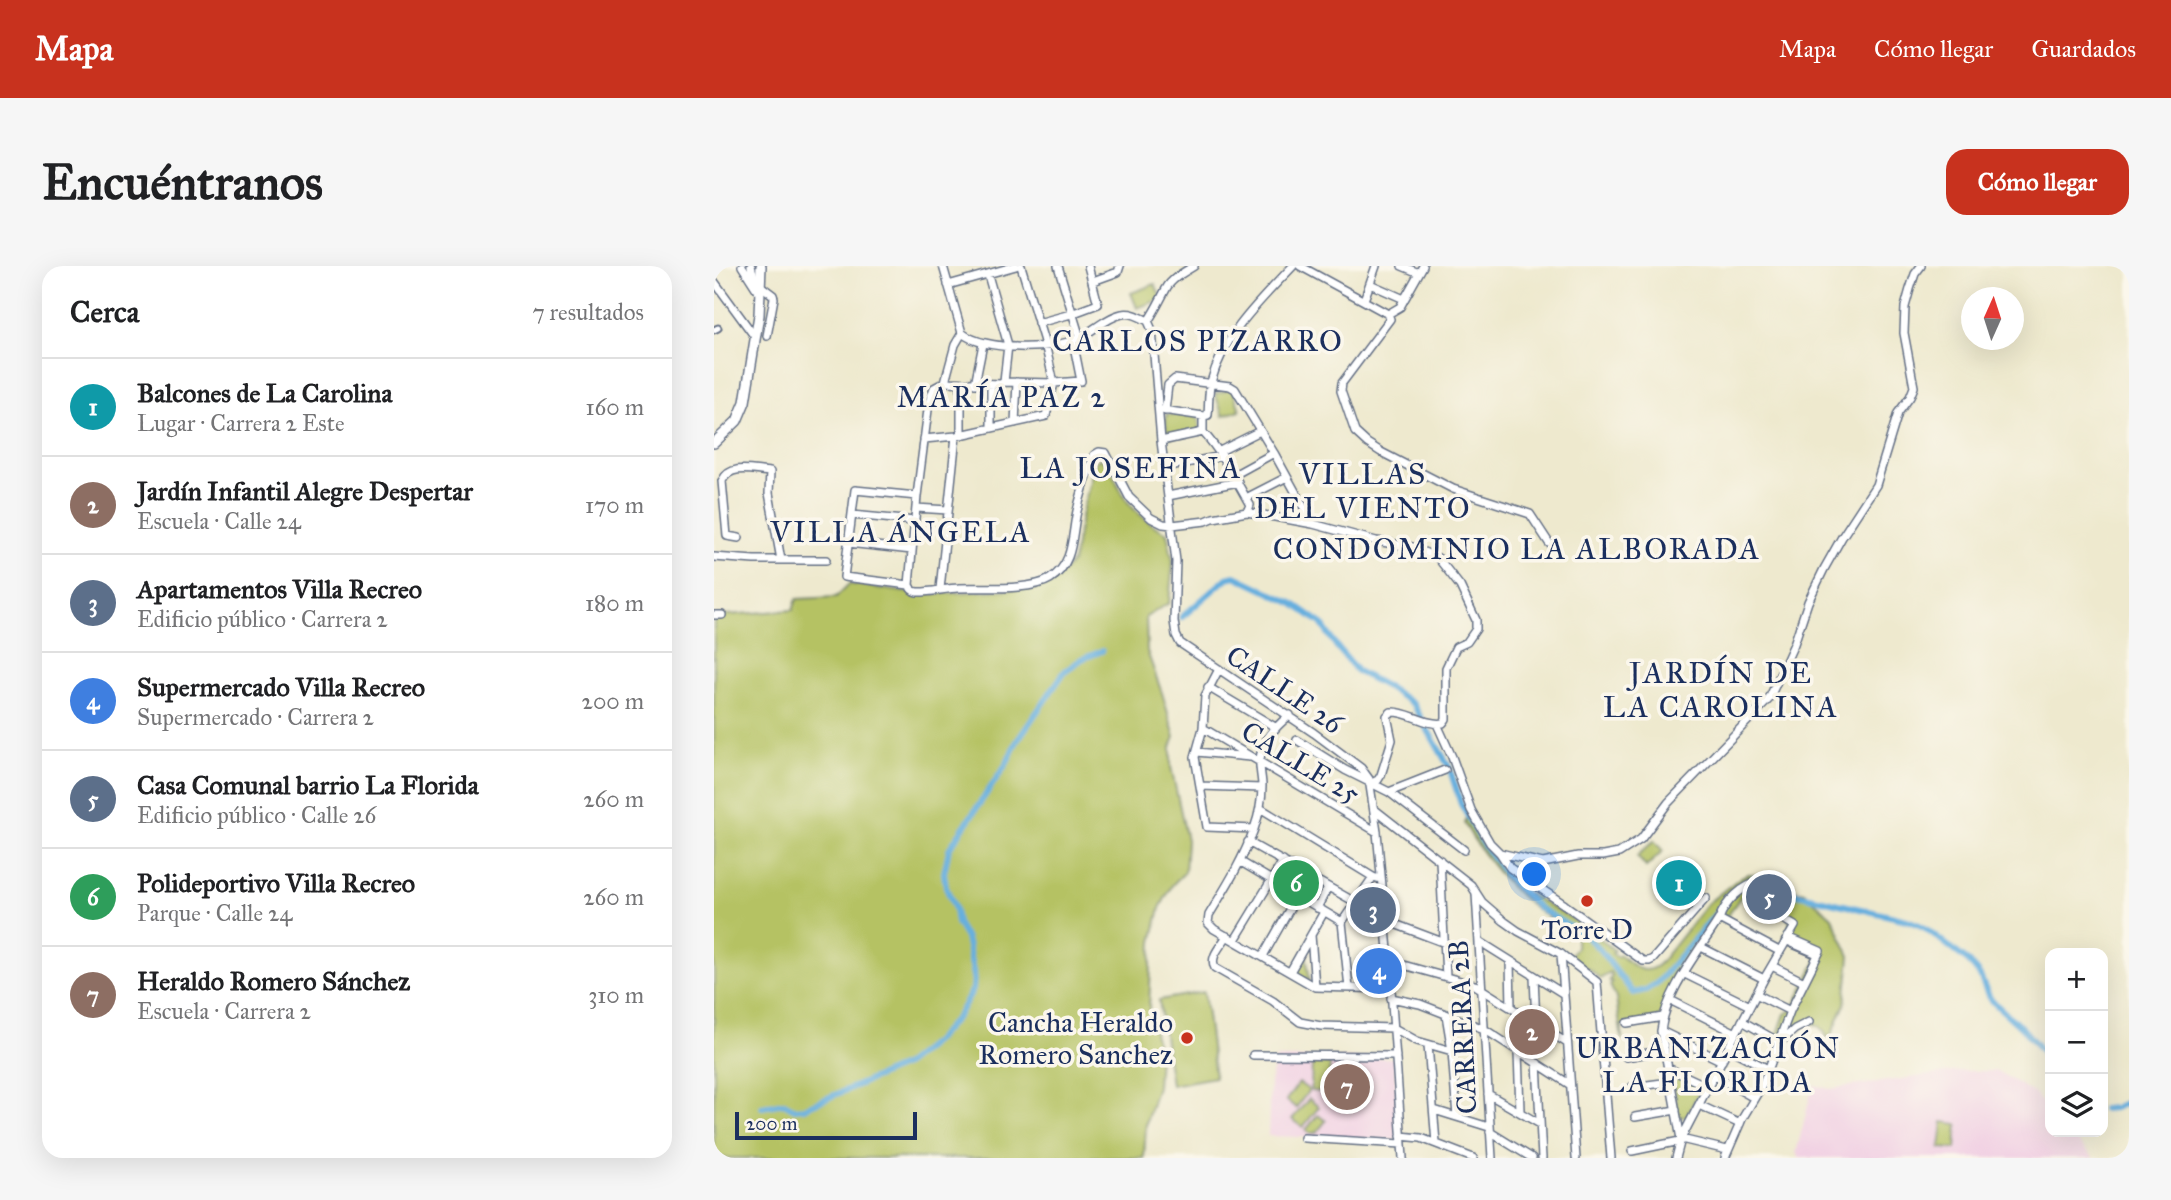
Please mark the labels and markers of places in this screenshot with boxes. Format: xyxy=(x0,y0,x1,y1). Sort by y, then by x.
pin: 6 xyxy=(1273,857,1319,909)
pin: 1 xyxy=(1656,857,1702,909)
pin: 5 xyxy=(1746,871,1792,923)
pin: 3 xyxy=(1350,884,1396,936)
marker: Torre D xyxy=(1579,893,1595,909)
place label: Torre D xyxy=(1541,912,1633,947)
pin: 4 xyxy=(1356,945,1402,997)
place label: Cancha Heraldo Romero Sanchez xyxy=(979,1005,1173,1072)
pin: 2 xyxy=(1509,1006,1555,1058)
marker: Cancha Heraldo Romero Sanchez xyxy=(1179,1030,1195,1046)
pin: 7 xyxy=(1324,1061,1370,1113)

